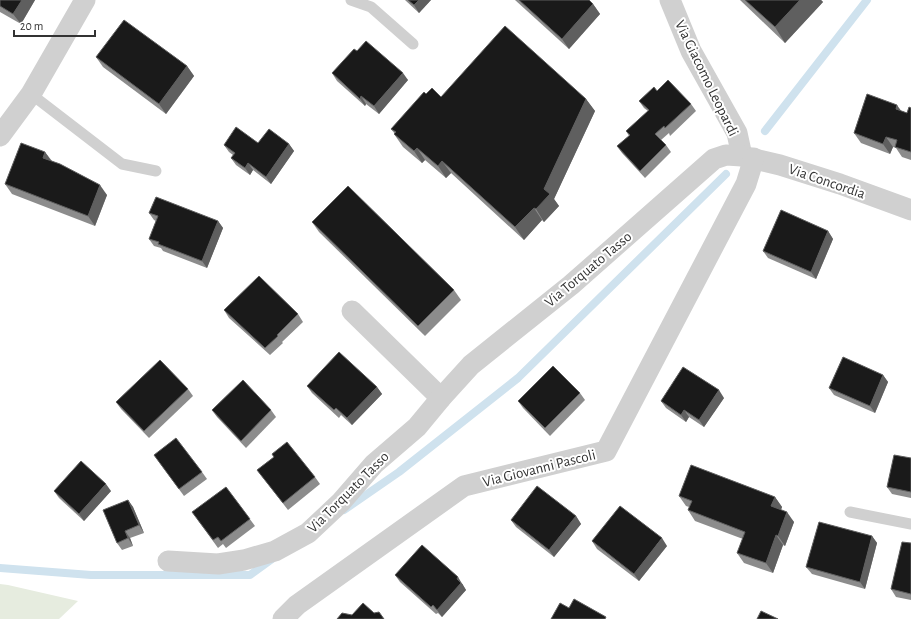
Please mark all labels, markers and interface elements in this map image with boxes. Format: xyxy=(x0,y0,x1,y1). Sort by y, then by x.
scale bar xyxy=(14,12,95,38)
street label: Via Giacomo Leopardi xyxy=(672,18,741,139)
text: 20 m xyxy=(20,20,43,32)
street label: Via Concordia xyxy=(787,161,867,202)
street label: Via Torquato Tasso xyxy=(542,229,635,310)
street label: Via Giovanni Pascoli xyxy=(481,447,597,490)
street label: Via Torquato Tasso xyxy=(305,449,392,536)

